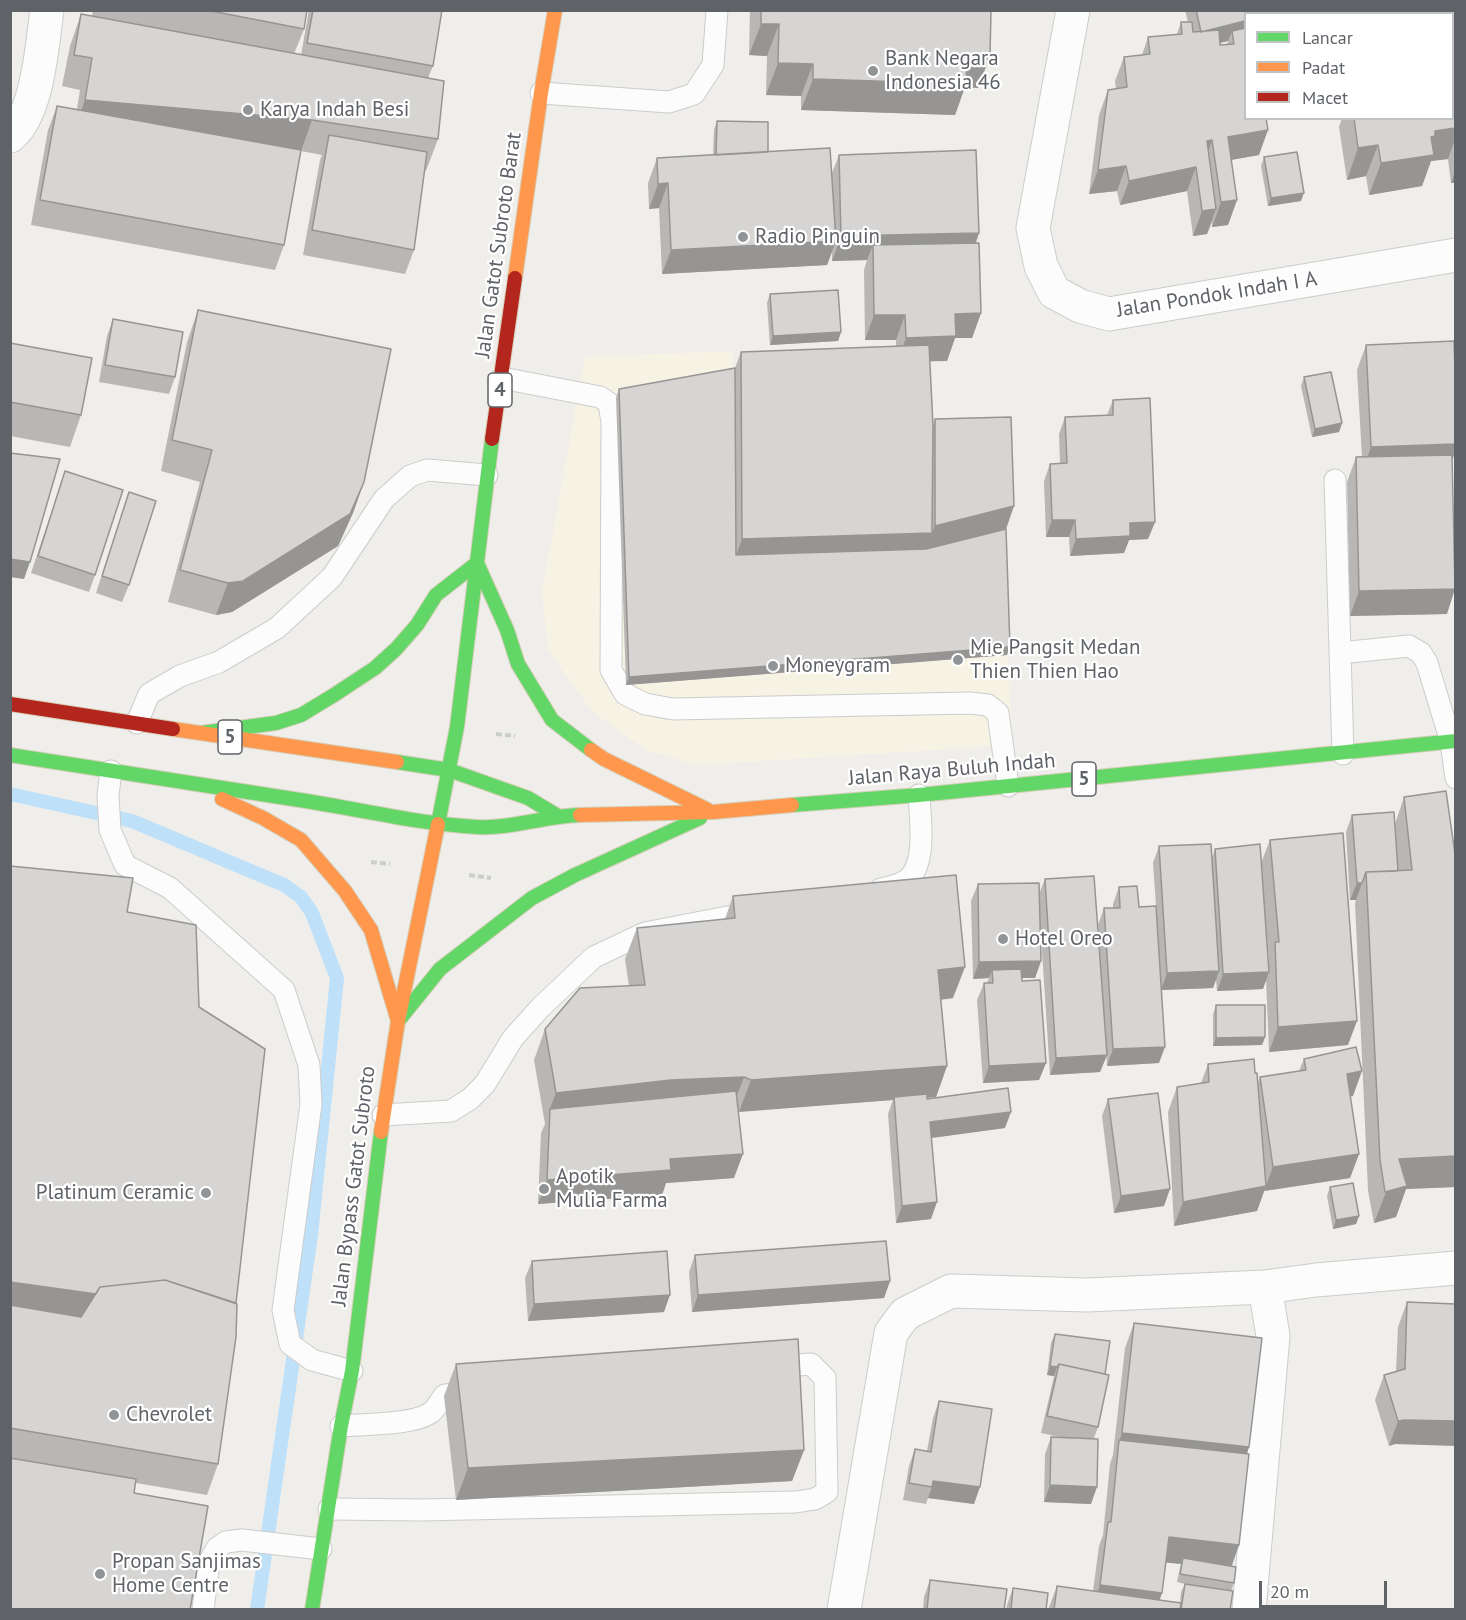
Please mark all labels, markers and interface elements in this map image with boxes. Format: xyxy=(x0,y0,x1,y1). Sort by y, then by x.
legend xyxy=(1244,12,1454,120)
text: Lancar xyxy=(1302,26,1353,49)
place label: Bank Negara Indonesia 46 xyxy=(885,46,1001,96)
text: Padat xyxy=(1302,56,1345,79)
marker: Bank Negara Indonesia 46 xyxy=(866,64,880,78)
text: Macet xyxy=(1302,86,1348,109)
place label: Karya Indah Besi xyxy=(260,97,409,123)
marker: Karya Indah Besi xyxy=(241,103,255,117)
street label: Jalan Gatot Subroto Barat xyxy=(471,131,527,359)
place label: Radio Pinguin xyxy=(755,224,880,250)
marker: Radio Pinguin xyxy=(736,230,750,244)
street label: Jalan Pondok Indah I A xyxy=(1115,267,1319,323)
road number: 4 xyxy=(488,373,512,407)
place label: Mie Pangsit Medan Thien Thien Hao xyxy=(970,635,1140,685)
place label: Moneygram xyxy=(785,653,890,679)
marker: Mie Pangsit Medan Thien Thien Hao xyxy=(951,653,965,667)
marker: Moneygram xyxy=(766,659,780,673)
road number: 5 xyxy=(218,720,242,754)
street label: Jalan Raya Buluh Indah xyxy=(847,748,1057,792)
road number: 5 xyxy=(1072,762,1096,796)
place label: Hotel Oreo xyxy=(1015,926,1113,952)
marker: Hotel Oreo xyxy=(996,932,1010,946)
street label: Jalan Bypass Gatot Subroto xyxy=(327,1064,381,1308)
place label: Apotik Mulia Farma xyxy=(556,1164,668,1214)
place label: Platinum Ceramic xyxy=(36,1180,194,1206)
marker: Apotik Mulia Farma xyxy=(537,1182,551,1196)
marker: Platinum Ceramic xyxy=(199,1186,213,1200)
place label: Chevrolet xyxy=(126,1402,212,1428)
marker: Chevrolet xyxy=(107,1408,121,1422)
place label: Propan Sanjimas Home Centre xyxy=(112,1549,261,1599)
marker: Propan Sanjimas Home Centre xyxy=(93,1567,107,1581)
scale bar xyxy=(1262,1569,1390,1607)
text: 20 m xyxy=(1270,1580,1309,1603)

